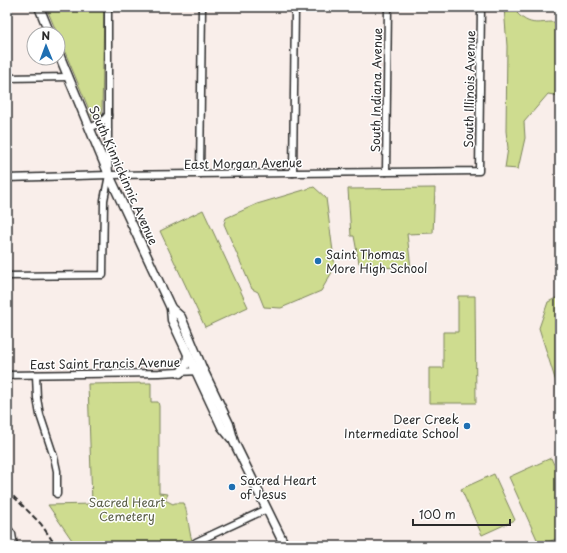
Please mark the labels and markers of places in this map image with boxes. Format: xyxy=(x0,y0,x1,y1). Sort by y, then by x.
place label: Saint Thomas More High School xyxy=(326,245,427,277)
marker: Saint Thomas More High School xyxy=(313,256,323,266)
place label: Deer Creek Intermediate School xyxy=(344,410,459,442)
marker: Deer Creek Intermediate School xyxy=(462,421,472,431)
place label: Sacred Heart of Jesus xyxy=(240,471,317,503)
marker: Sacred Heart of Jesus xyxy=(227,482,237,492)

